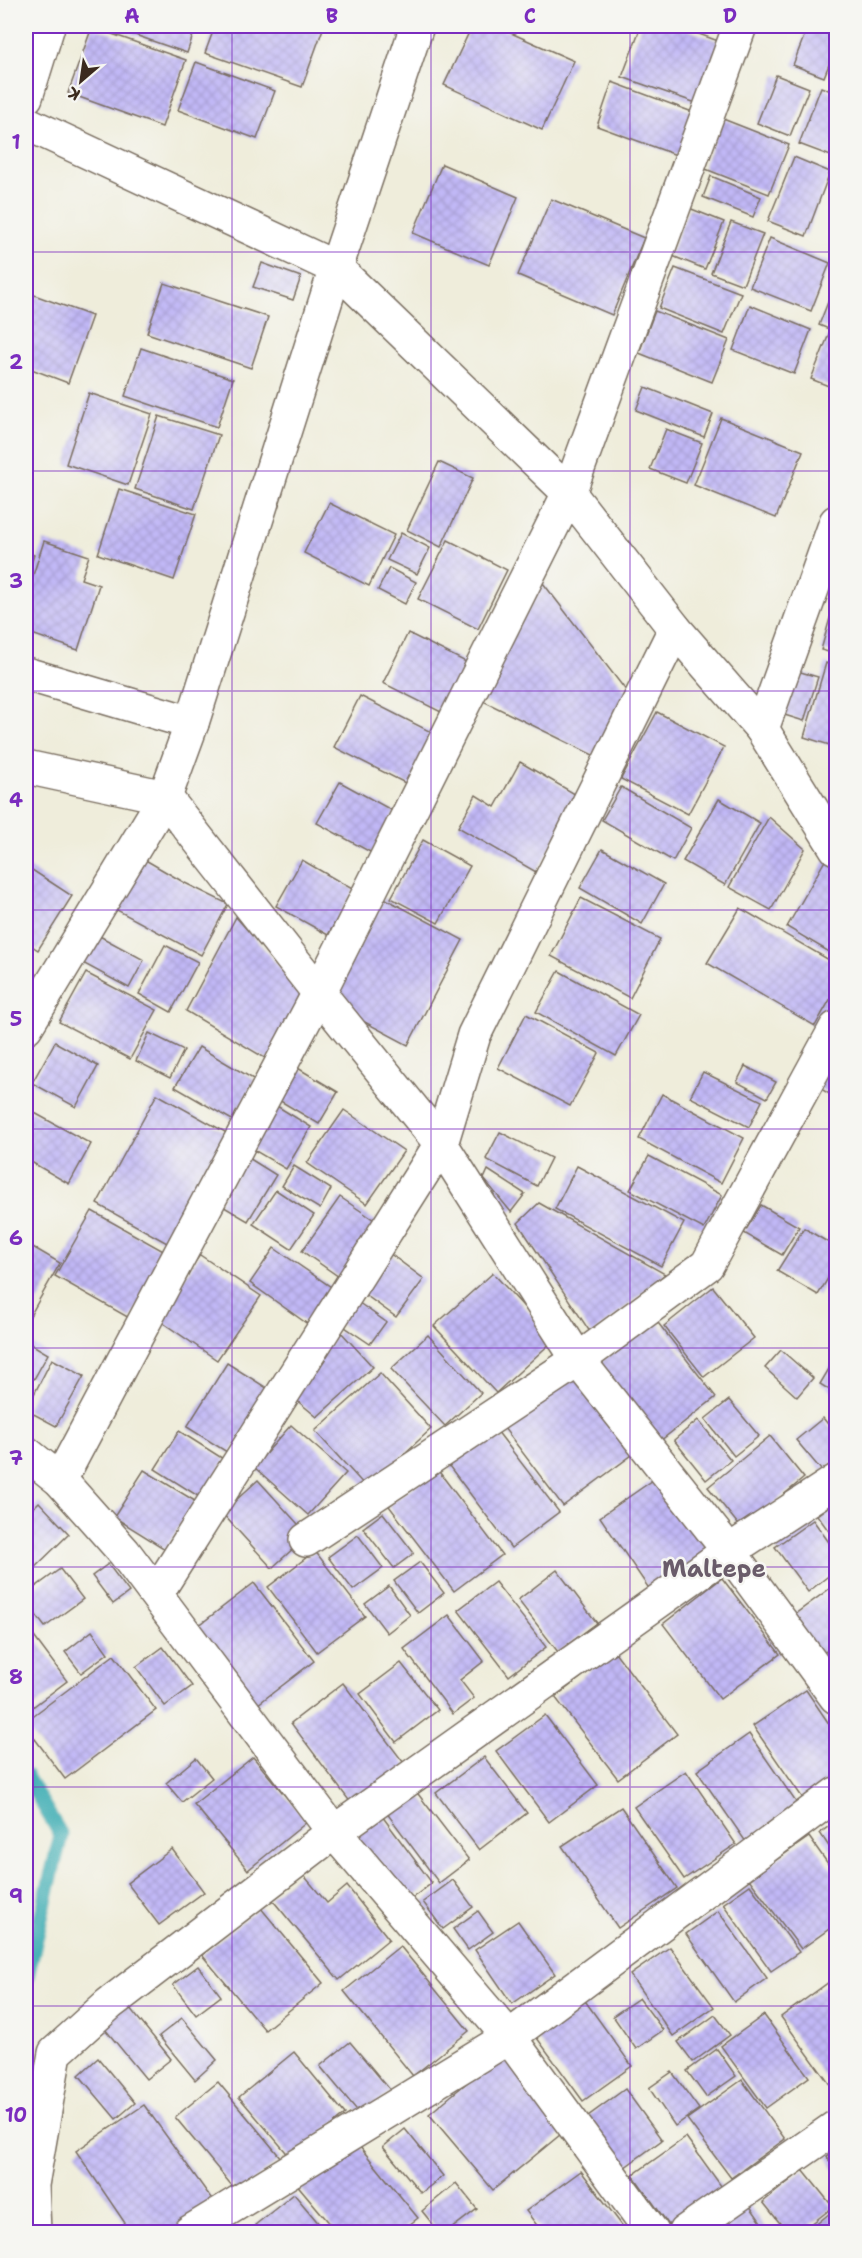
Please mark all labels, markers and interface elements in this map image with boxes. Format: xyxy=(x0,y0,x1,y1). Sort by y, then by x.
text: A xyxy=(124,3,140,29)
text: B xyxy=(326,3,338,29)
text: C xyxy=(524,3,536,29)
text: D xyxy=(723,3,737,29)
north arrow xyxy=(51,51,111,111)
text: K xyxy=(64,82,84,106)
text: 1 xyxy=(11,129,21,155)
text: 2 xyxy=(9,349,23,375)
text: 3 xyxy=(9,568,23,594)
text: 4 xyxy=(9,787,23,813)
text: 5 xyxy=(10,1006,22,1032)
text: 6 xyxy=(9,1225,23,1251)
text: 7 xyxy=(9,1445,23,1471)
district label: Maltepe xyxy=(662,1553,766,1585)
text: 8 xyxy=(9,1664,23,1690)
text: 9 xyxy=(9,1883,23,1909)
text: 10 xyxy=(5,2102,27,2128)

